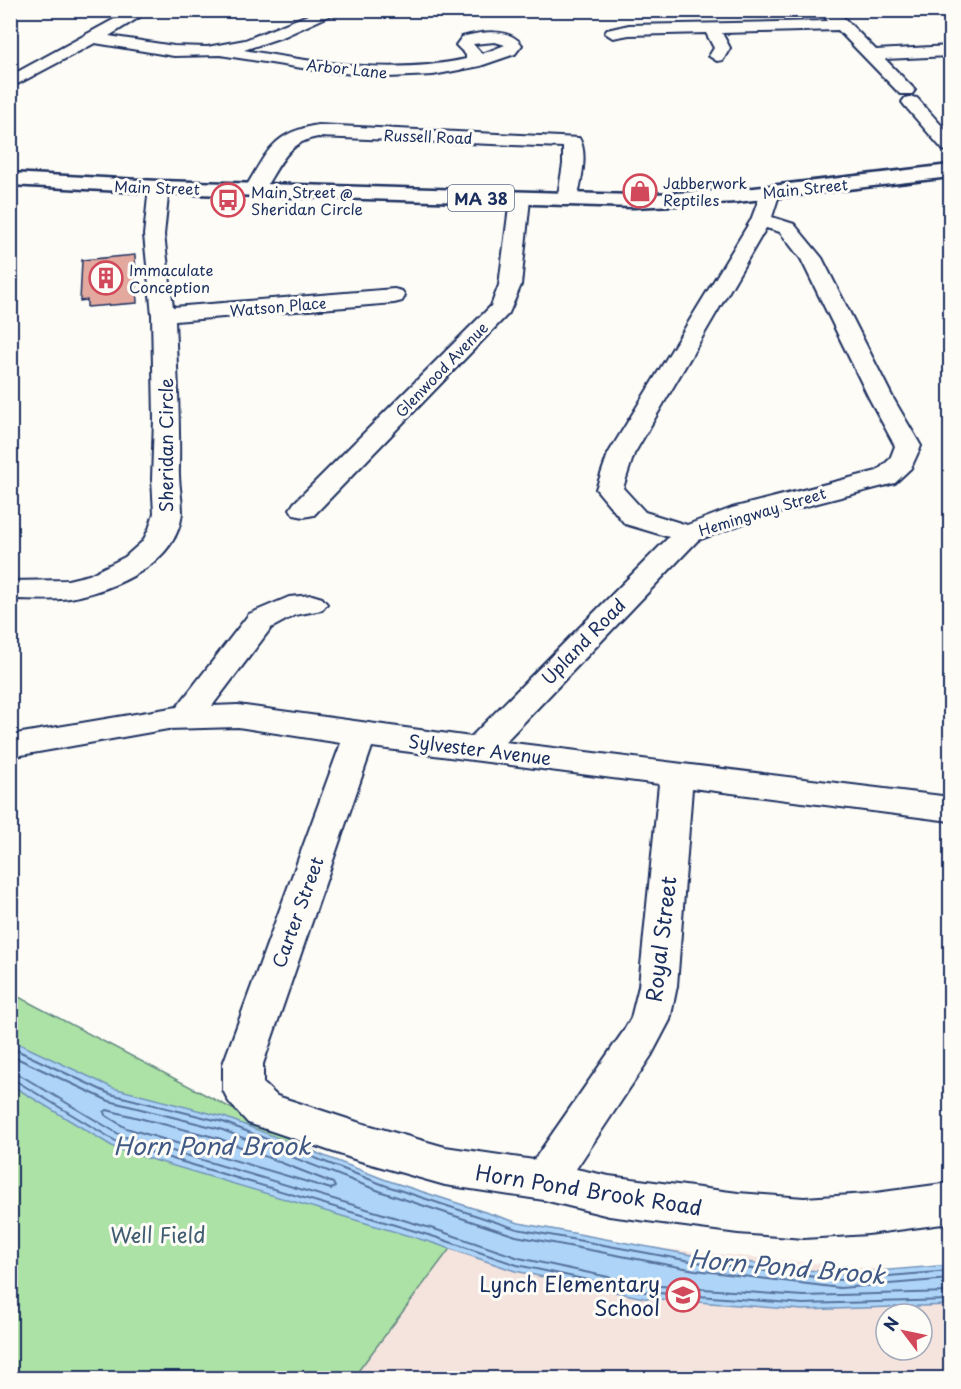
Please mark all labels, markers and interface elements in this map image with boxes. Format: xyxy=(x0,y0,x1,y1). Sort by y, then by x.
street label: Arbor Lane xyxy=(305,52,389,84)
street label: Russell Road xyxy=(383,123,473,149)
place label: Jabberwork Reptiles xyxy=(663,171,748,211)
street label: Main Street xyxy=(761,172,849,204)
shop icon: Jabberwork Reptiles xyxy=(622,173,658,209)
street label: Main Street xyxy=(114,174,200,200)
place label: Main Street @ Sheridan Circle xyxy=(251,180,363,220)
bus stop icon: Main Street @ Sheridan Circle xyxy=(210,182,246,218)
road number: MA 38 xyxy=(448,185,514,211)
place label: Immaculate Conception xyxy=(129,258,213,298)
building icon: Immaculate Conception xyxy=(88,260,124,296)
street label: Watson Place xyxy=(229,290,327,322)
street label: Glenwood Avenue xyxy=(389,316,493,422)
street label: Sheridan Circle xyxy=(152,378,179,512)
street label: Hemingway Street xyxy=(696,481,828,541)
street label: Upland Road xyxy=(535,592,631,690)
street label: Sylvester Avenue xyxy=(407,727,553,771)
street label: Carter Street xyxy=(264,853,330,971)
street label: Royal Street xyxy=(636,874,684,1004)
water label: Horn Pond Brook xyxy=(113,1127,312,1163)
street label: Horn Pond Brook Road xyxy=(473,1155,705,1223)
park label: Well Field xyxy=(110,1218,206,1250)
water label: Horn Pond Brook xyxy=(687,1239,888,1293)
place label: Lynch Elementary School xyxy=(479,1267,660,1323)
school or university icon: Lynch Elementary School xyxy=(665,1277,701,1313)
north arrow xyxy=(874,1302,934,1362)
text: N xyxy=(877,1312,904,1335)

